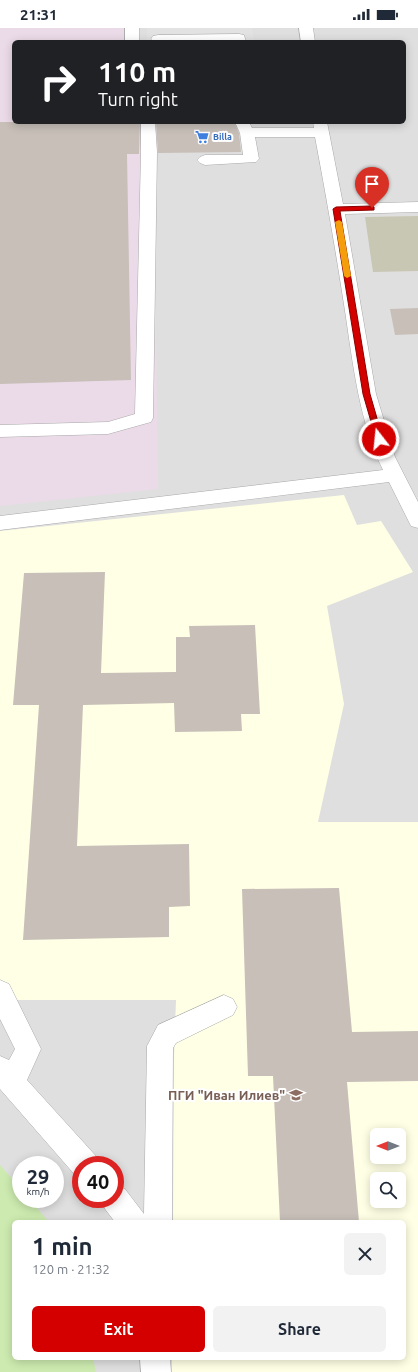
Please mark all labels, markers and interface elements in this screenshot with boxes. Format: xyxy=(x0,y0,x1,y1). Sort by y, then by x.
text: 21:31 xyxy=(20,6,58,23)
icon: right xyxy=(32,56,84,108)
text: 110 m xyxy=(98,56,176,87)
text: Turn right xyxy=(98,89,178,109)
supermarket icon: Billa xyxy=(194,129,210,145)
place label: Billa xyxy=(213,132,232,142)
pin xyxy=(355,167,389,208)
icon: arrive xyxy=(361,173,383,195)
position arrow xyxy=(358,418,400,460)
school or university icon: ПГИ "Иван Илиев" xyxy=(288,1087,304,1103)
place label: ПГИ "Иван Илиев" xyxy=(168,1088,285,1102)
north arrow xyxy=(370,1128,406,1164)
map controls xyxy=(370,1128,406,1208)
speed limit sign: 40 xyxy=(72,1156,124,1208)
text: 29 xyxy=(27,1165,49,1188)
button: search xyxy=(370,1172,406,1208)
text: km/h xyxy=(26,1186,50,1197)
text: 1 min xyxy=(32,1233,93,1260)
button: close xyxy=(344,1233,386,1275)
text: 120 m · 21:32 xyxy=(32,1262,110,1276)
button: Exit xyxy=(32,1306,205,1352)
button: Share xyxy=(213,1306,386,1352)

